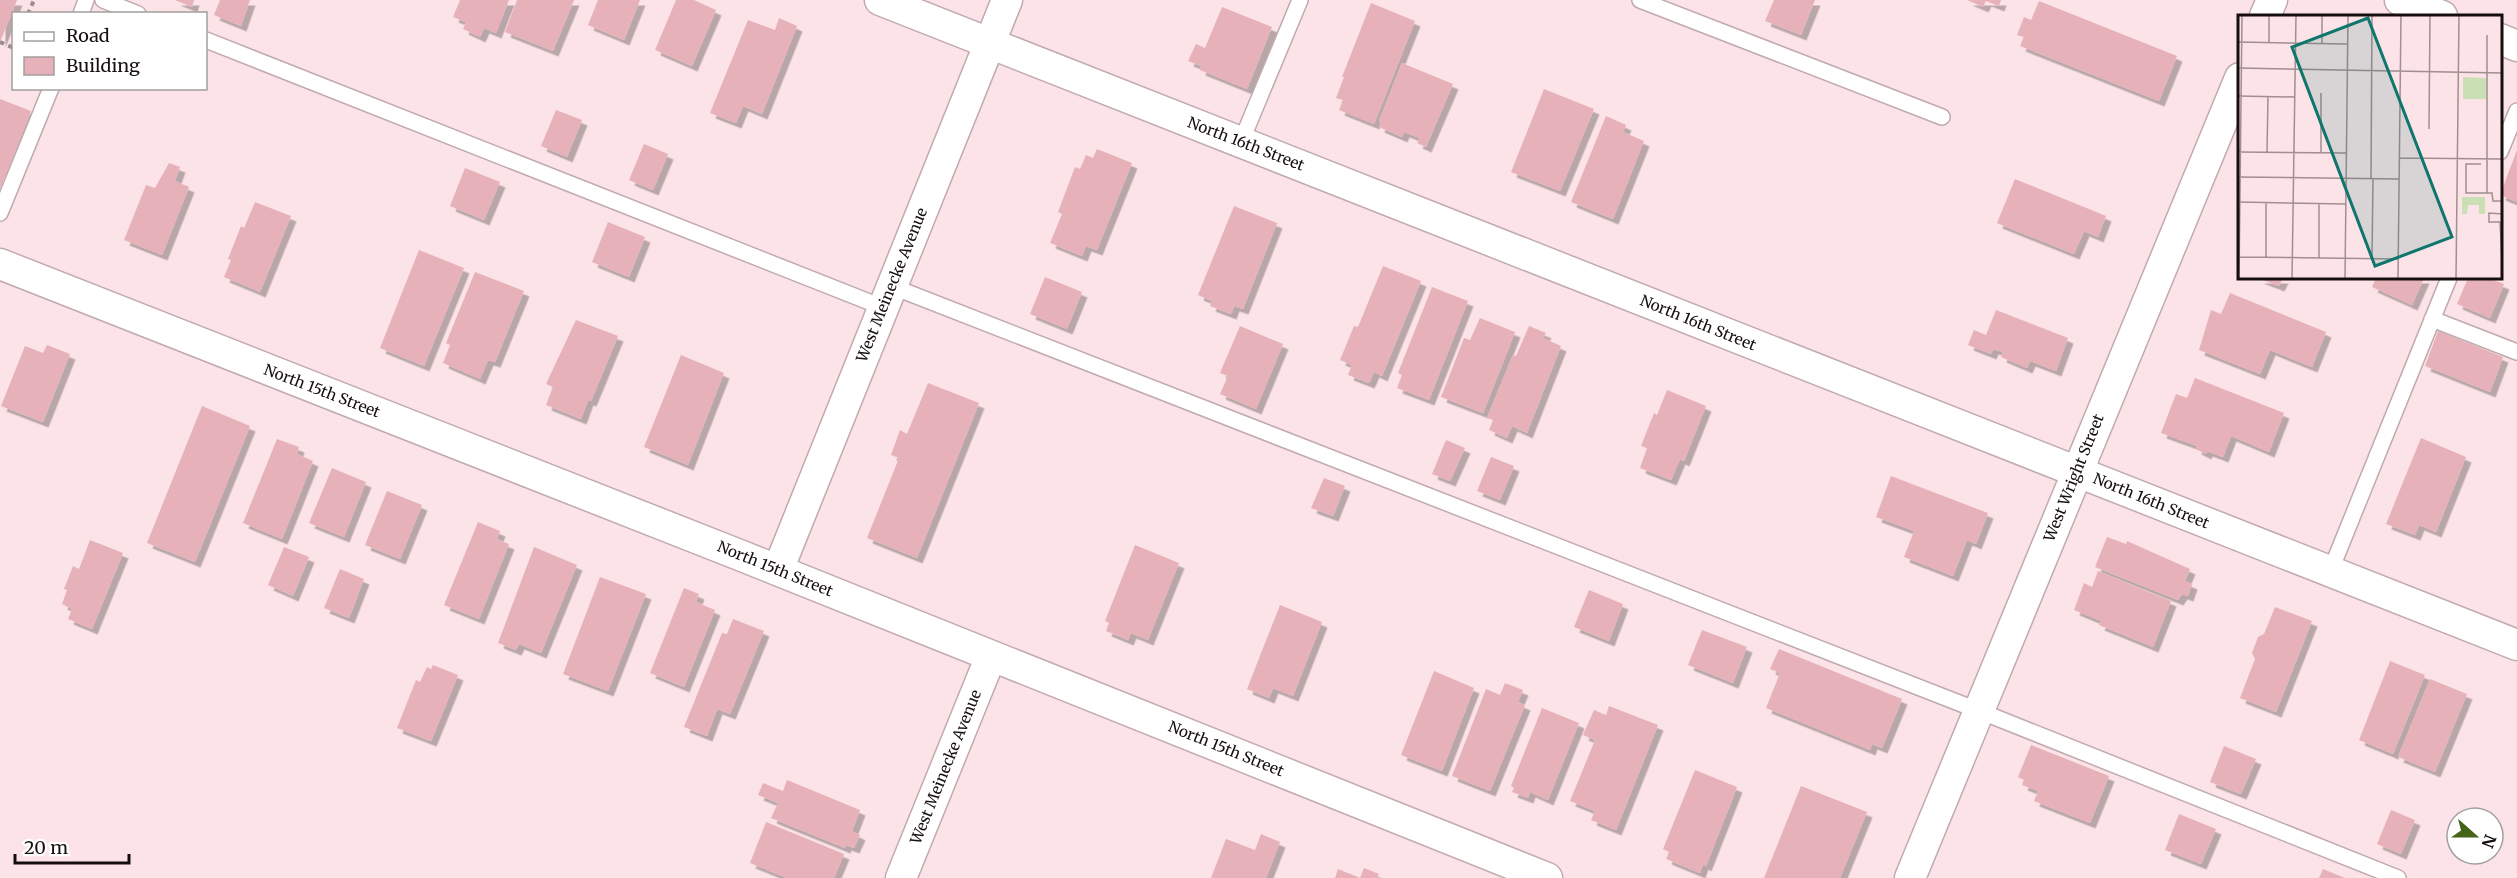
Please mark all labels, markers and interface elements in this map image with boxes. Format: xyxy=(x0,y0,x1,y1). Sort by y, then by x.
legend xyxy=(12,12,207,90)
inset map xyxy=(2238,15,2502,279)
text: Road xyxy=(66,24,110,47)
text: Building xyxy=(66,54,140,77)
street label: North 16th Street xyxy=(1185,113,1307,175)
street label: West Meinecke Avenue xyxy=(851,205,931,366)
street label: North 16th Street xyxy=(1637,291,1759,355)
street label: North 15th Street xyxy=(261,360,383,421)
street label: West Wright Street xyxy=(2039,411,2108,545)
street label: North 16th Street xyxy=(2090,469,2212,533)
street label: North 15th Street xyxy=(715,537,836,600)
street label: West Meinecke Avenue xyxy=(905,687,985,848)
street label: North 15th Street xyxy=(1166,717,1287,780)
north arrow xyxy=(2445,806,2505,866)
scale bar xyxy=(15,827,129,865)
text: N xyxy=(2477,832,2501,851)
text: 20 m xyxy=(24,836,68,859)

